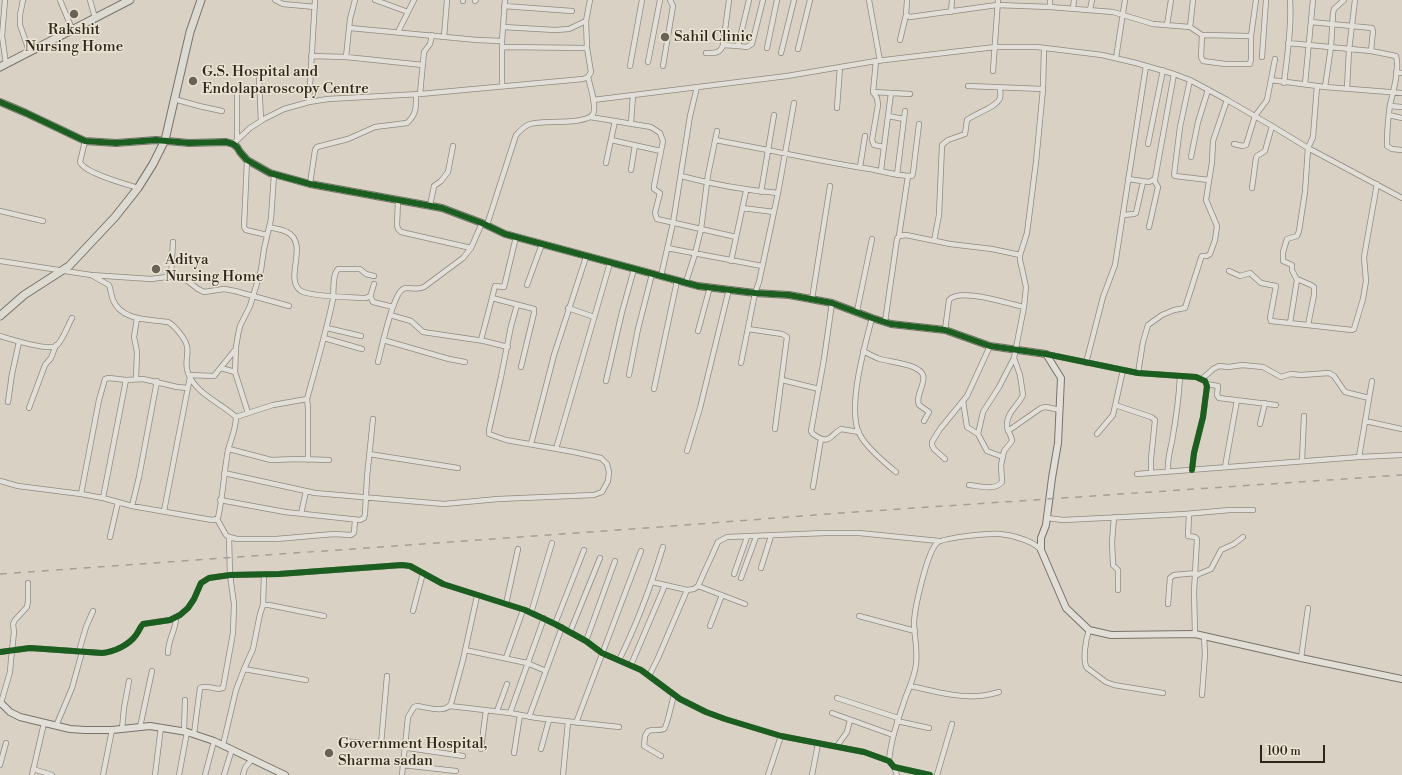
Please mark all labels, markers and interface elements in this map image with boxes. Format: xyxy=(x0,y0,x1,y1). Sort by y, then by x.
marker: Rakshit Nursing Home xyxy=(68,8,80,20)
place label: Rakshit Nursing Home xyxy=(25,21,123,56)
place label: Sahil Clinic xyxy=(674,28,753,46)
marker: Sahil Clinic xyxy=(659,31,671,43)
place label: G.S. Hospital and Endolaparoscopy Centre xyxy=(202,63,369,98)
marker: G.S. Hospital and Endolaparoscopy Centre xyxy=(187,75,199,87)
place label: Aditya Nursing Home xyxy=(165,251,263,286)
marker: Aditya Nursing Home xyxy=(150,263,162,275)
place label: Government Hospital, Sharma sadan xyxy=(338,735,487,770)
scale bar xyxy=(1262,737,1327,763)
text: 100 m xyxy=(1267,744,1301,759)
marker: Government Hospital, Sharma sadan xyxy=(323,747,335,759)

